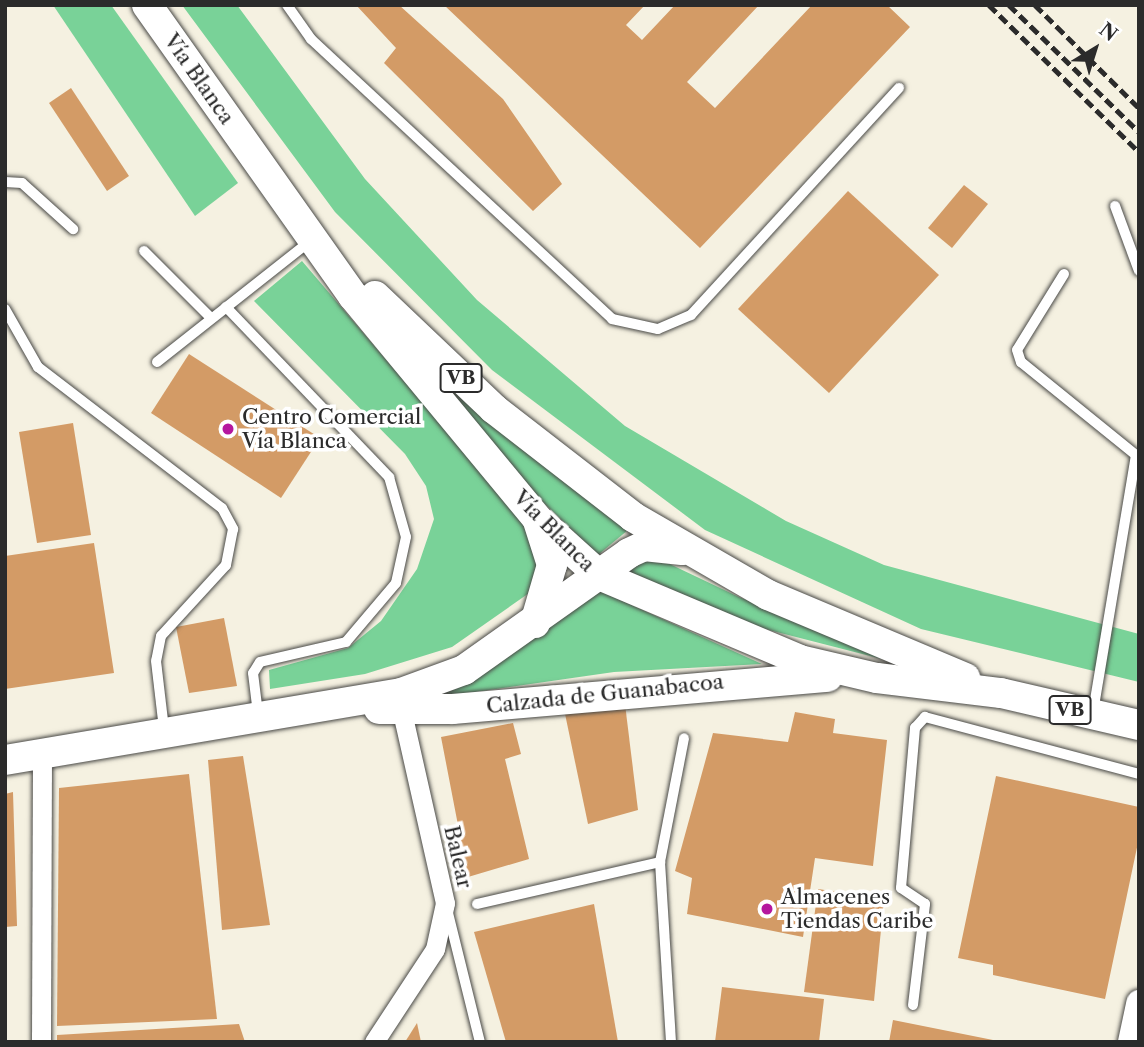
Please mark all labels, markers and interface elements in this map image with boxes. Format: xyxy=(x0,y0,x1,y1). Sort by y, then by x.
north arrow xyxy=(1060,14,1130,84)
text: N xyxy=(1095,18,1122,46)
street label: Vía Blanca xyxy=(159,29,239,129)
road number: VB xyxy=(438,362,484,394)
place label: Centro Comercial Vía Blanca xyxy=(242,404,421,454)
marker: Centro Comercial Vía Blanca xyxy=(220,421,236,437)
street label: Vía Blanca xyxy=(508,485,600,577)
street label: Calzada de Guanabacoa xyxy=(485,669,725,719)
road number: VB xyxy=(1047,694,1093,726)
street label: Balear xyxy=(439,823,477,891)
place label: Almacenes Tiendas Caribe xyxy=(781,884,933,934)
marker: Almacenes Tiendas Caribe xyxy=(759,901,775,917)

